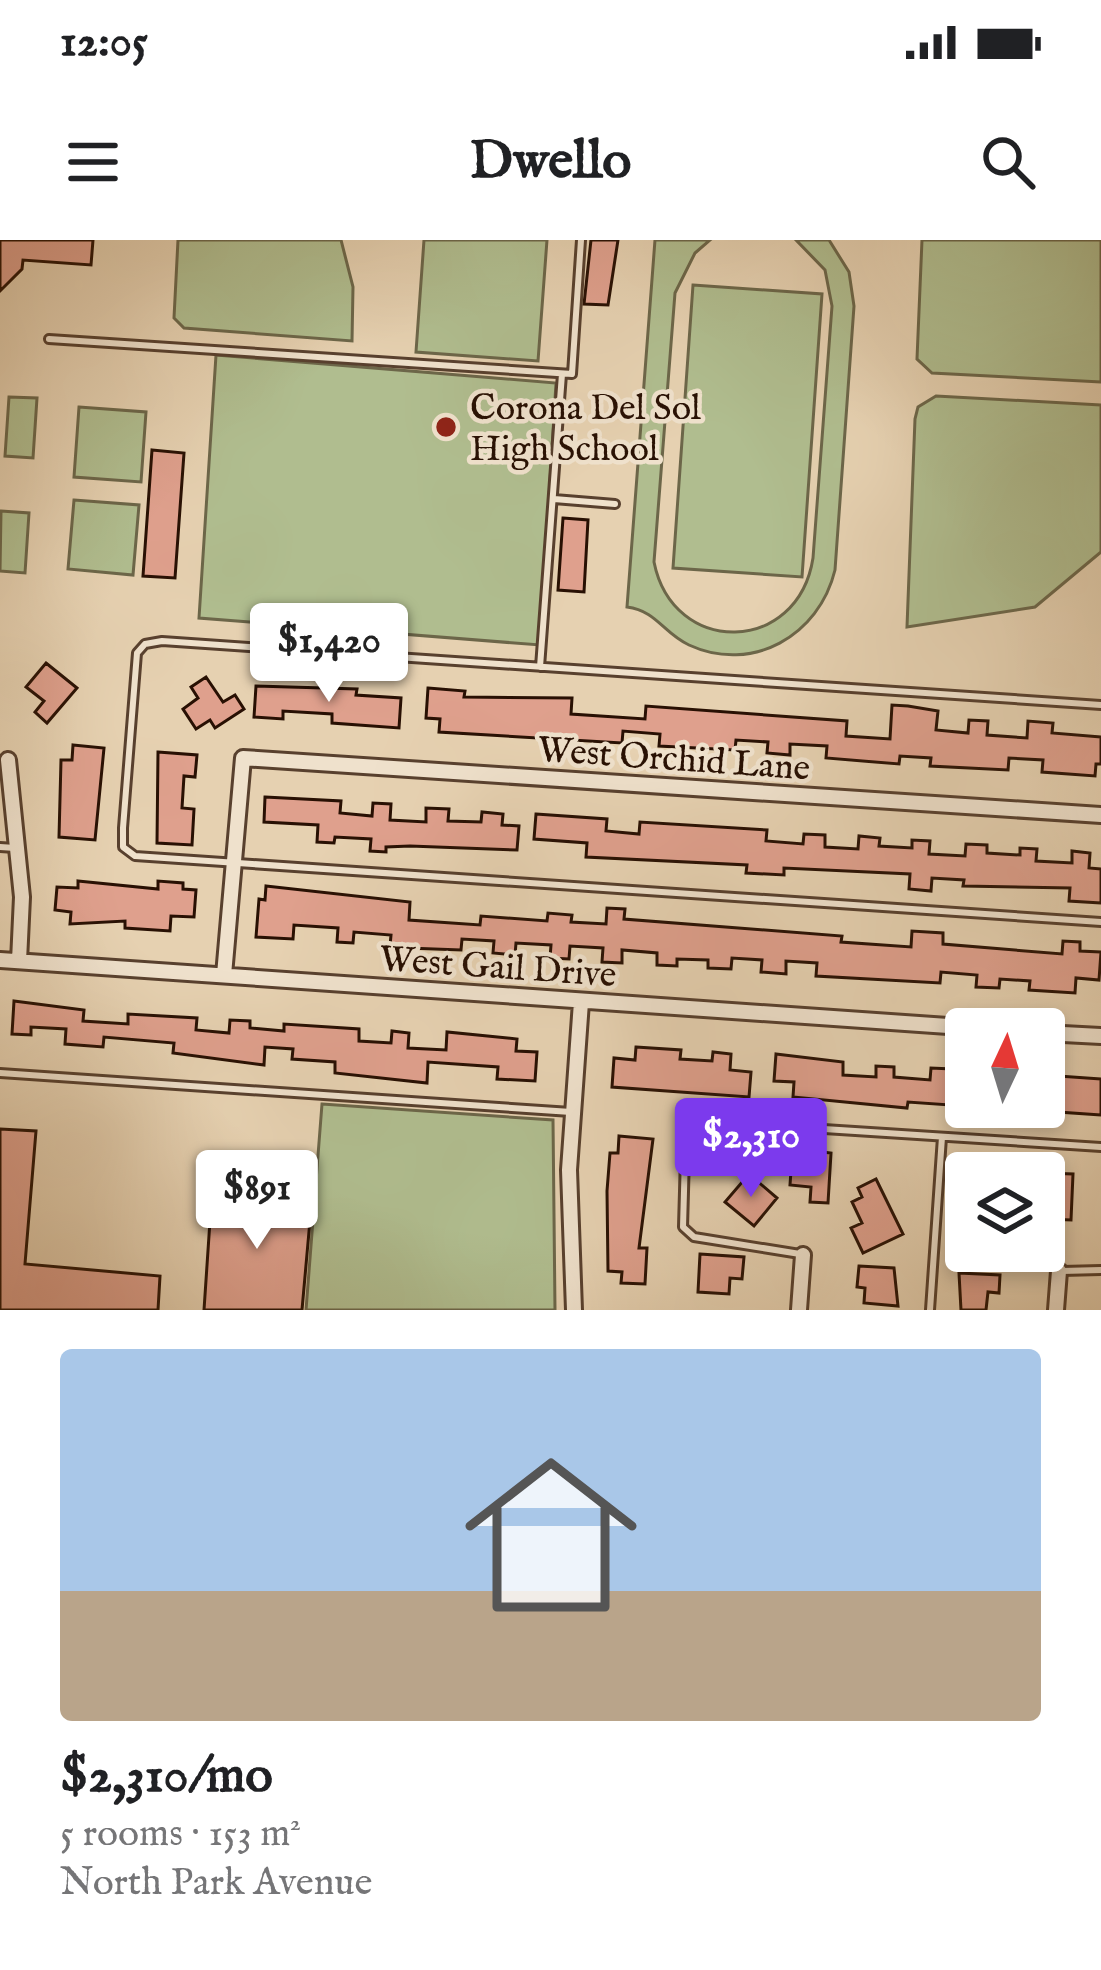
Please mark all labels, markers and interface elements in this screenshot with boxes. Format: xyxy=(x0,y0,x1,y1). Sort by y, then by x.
text: 12:05 xyxy=(60,14,148,71)
text: Dwello xyxy=(470,128,631,197)
icon: menu xyxy=(60,129,126,195)
icon: search xyxy=(975,129,1041,195)
place label: Corona Del Sol High School xyxy=(470,386,701,473)
marker: Corona Del Sol High School xyxy=(433,414,459,440)
pin: $1,420 xyxy=(231,603,427,705)
text: $1,420 xyxy=(277,617,381,666)
street label: West Orchid Lane xyxy=(536,728,812,792)
street label: West Gail Drive xyxy=(378,937,618,999)
north arrow xyxy=(945,1008,1065,1128)
map controls xyxy=(945,1008,1065,1272)
pin: $2,310 xyxy=(653,1098,849,1200)
text: $2,310 xyxy=(702,1112,800,1161)
pin: $891 xyxy=(186,1150,328,1252)
button: layers xyxy=(945,1152,1065,1272)
text: $891 xyxy=(223,1164,291,1213)
icon: home xyxy=(443,1427,659,1643)
text: $2,310/mo xyxy=(60,1745,273,1810)
text: 5 rooms · 153 m² xyxy=(60,1810,301,1859)
text: North Park Avenue xyxy=(60,1859,372,1908)

